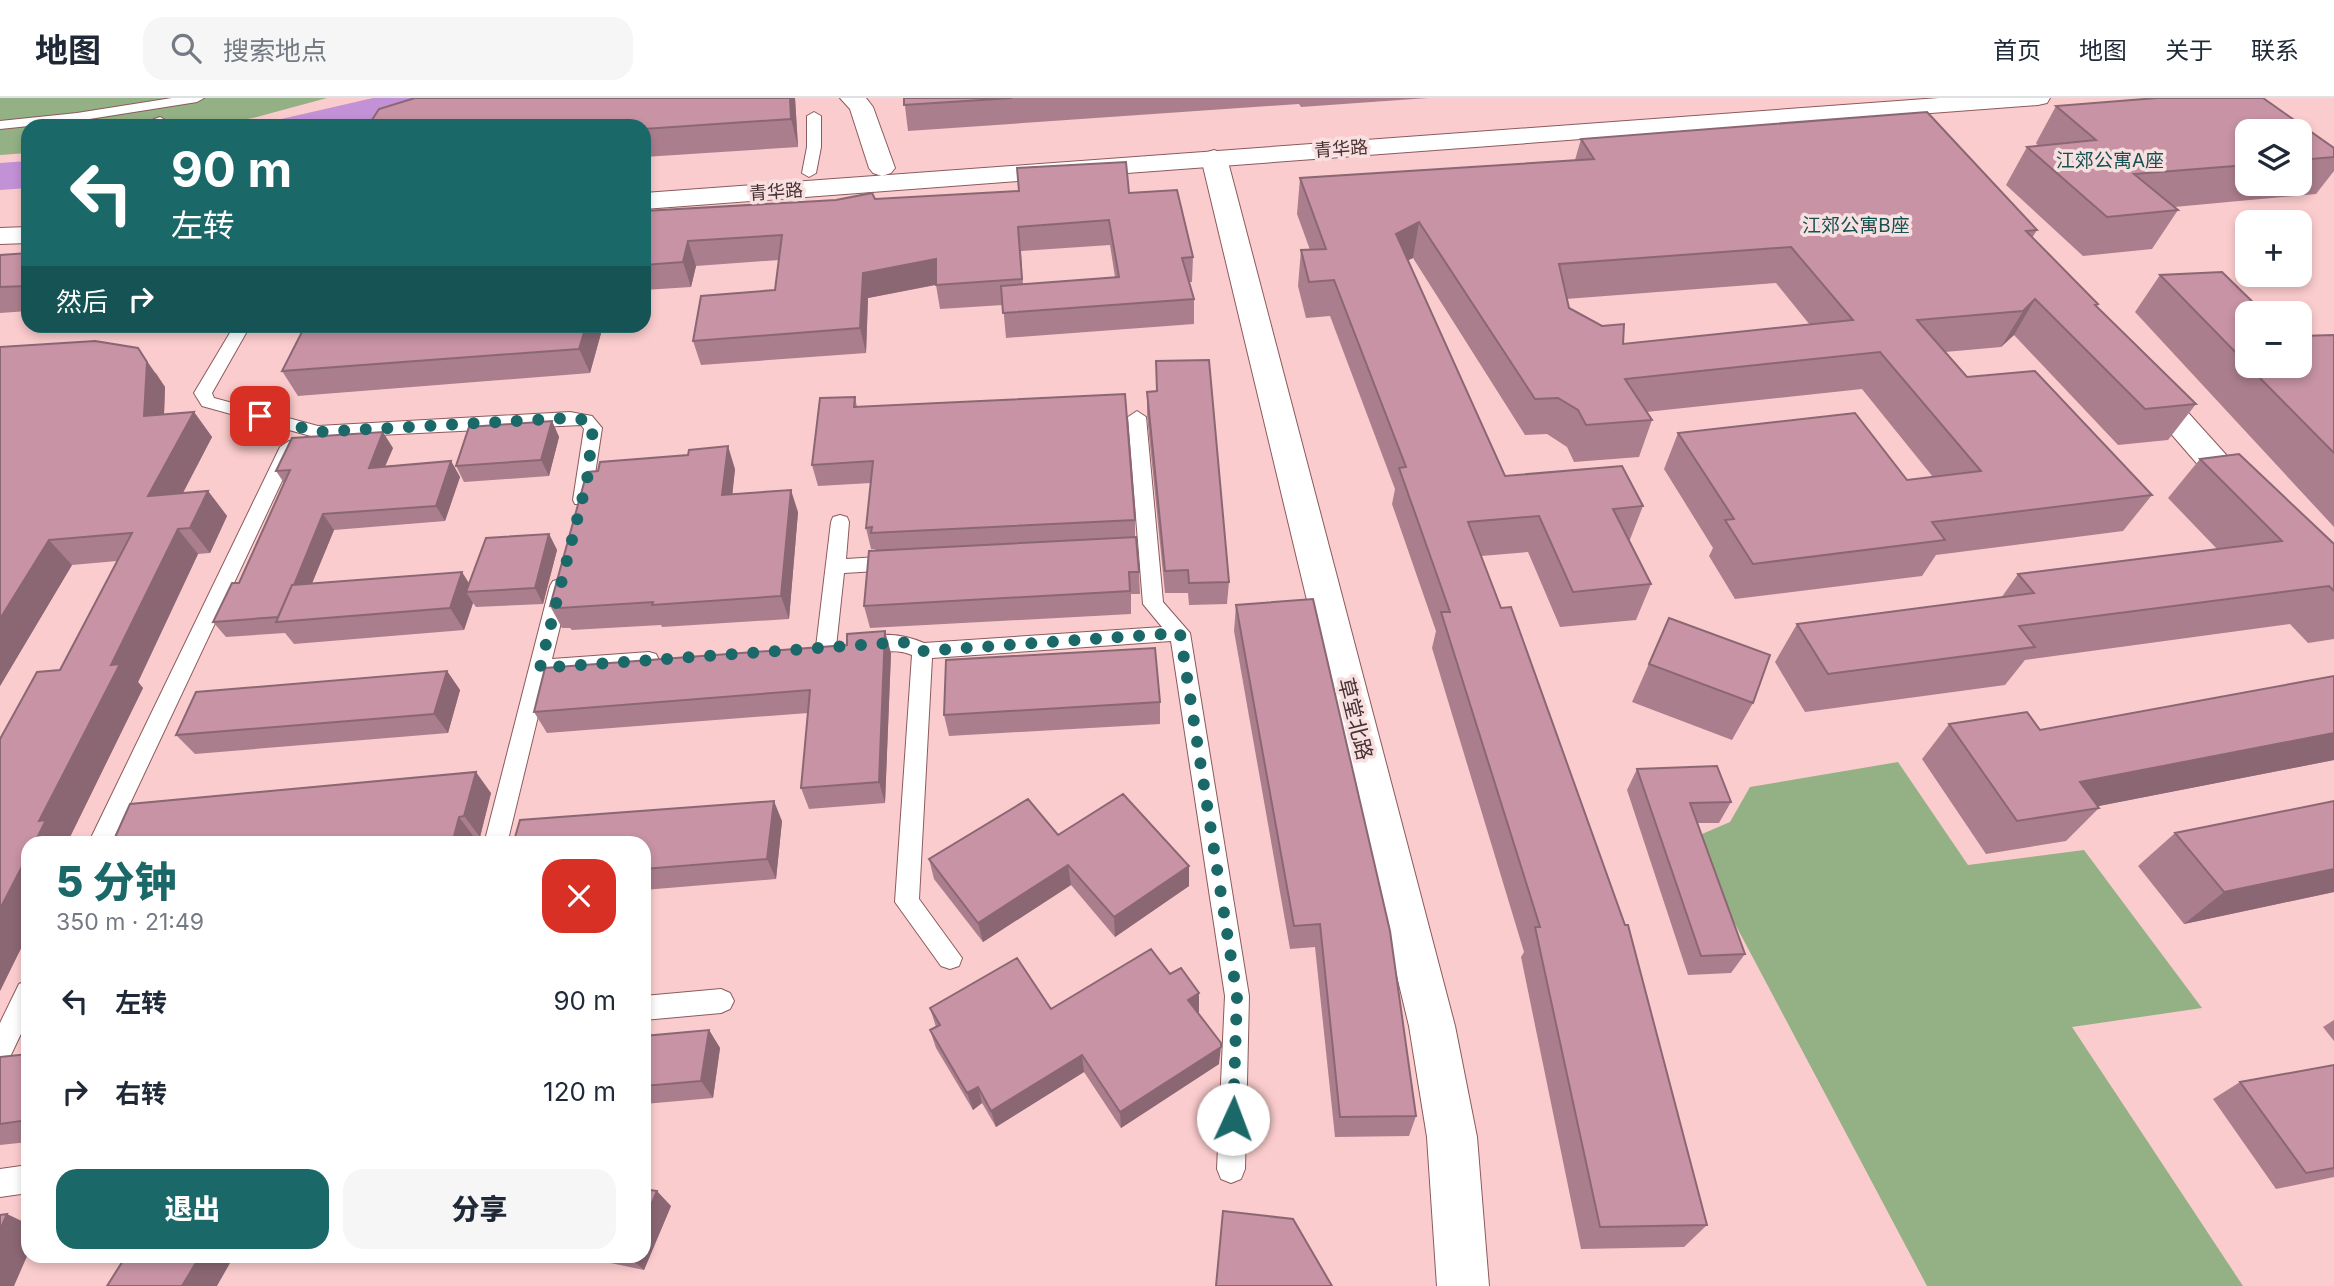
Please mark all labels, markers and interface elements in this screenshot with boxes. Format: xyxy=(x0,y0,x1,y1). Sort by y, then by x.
search box xyxy=(143,17,633,80)
icon: search xyxy=(167,29,205,67)
text: 地图 xyxy=(35,30,101,70)
text: 搜索地点 xyxy=(223,35,327,66)
text: 首页 xyxy=(1993,36,2041,65)
text: 地图 xyxy=(2079,36,2127,65)
text: 关于 xyxy=(2165,36,2213,65)
text: 联系 xyxy=(2251,36,2299,65)
map controls xyxy=(2235,119,2312,378)
button: layers xyxy=(2235,119,2312,196)
street label: 青华路 xyxy=(1313,136,1369,161)
text: 90 m xyxy=(171,140,292,199)
icon: left xyxy=(56,147,147,238)
district label: 江郊公寓A座 xyxy=(2056,149,2164,172)
street label: 青华路 xyxy=(748,179,804,204)
text: 左转 xyxy=(171,206,235,245)
button: + xyxy=(2235,210,2312,287)
district label: 江郊公寓B座 xyxy=(1802,214,1910,237)
icon: right xyxy=(122,280,160,318)
text: 然后 xyxy=(56,286,108,317)
button: − xyxy=(2235,301,2312,378)
pin xyxy=(230,386,290,446)
icon: arrive xyxy=(241,397,279,435)
street label: 草堂北路 xyxy=(1333,675,1378,763)
text: 5 分钟 xyxy=(56,856,177,907)
button: close xyxy=(542,859,616,933)
text: 350 m · 21:49 xyxy=(56,908,204,936)
icon: left xyxy=(56,982,94,1020)
text: 90 m xyxy=(553,985,616,1016)
text: 左转 xyxy=(115,987,167,1018)
icon: right xyxy=(56,1073,94,1111)
text: 120 m xyxy=(543,1076,616,1107)
text: 右转 xyxy=(115,1078,167,1109)
position arrow xyxy=(1196,1082,1270,1156)
button: 退出 xyxy=(56,1169,329,1249)
button: 分享 xyxy=(343,1169,616,1249)

